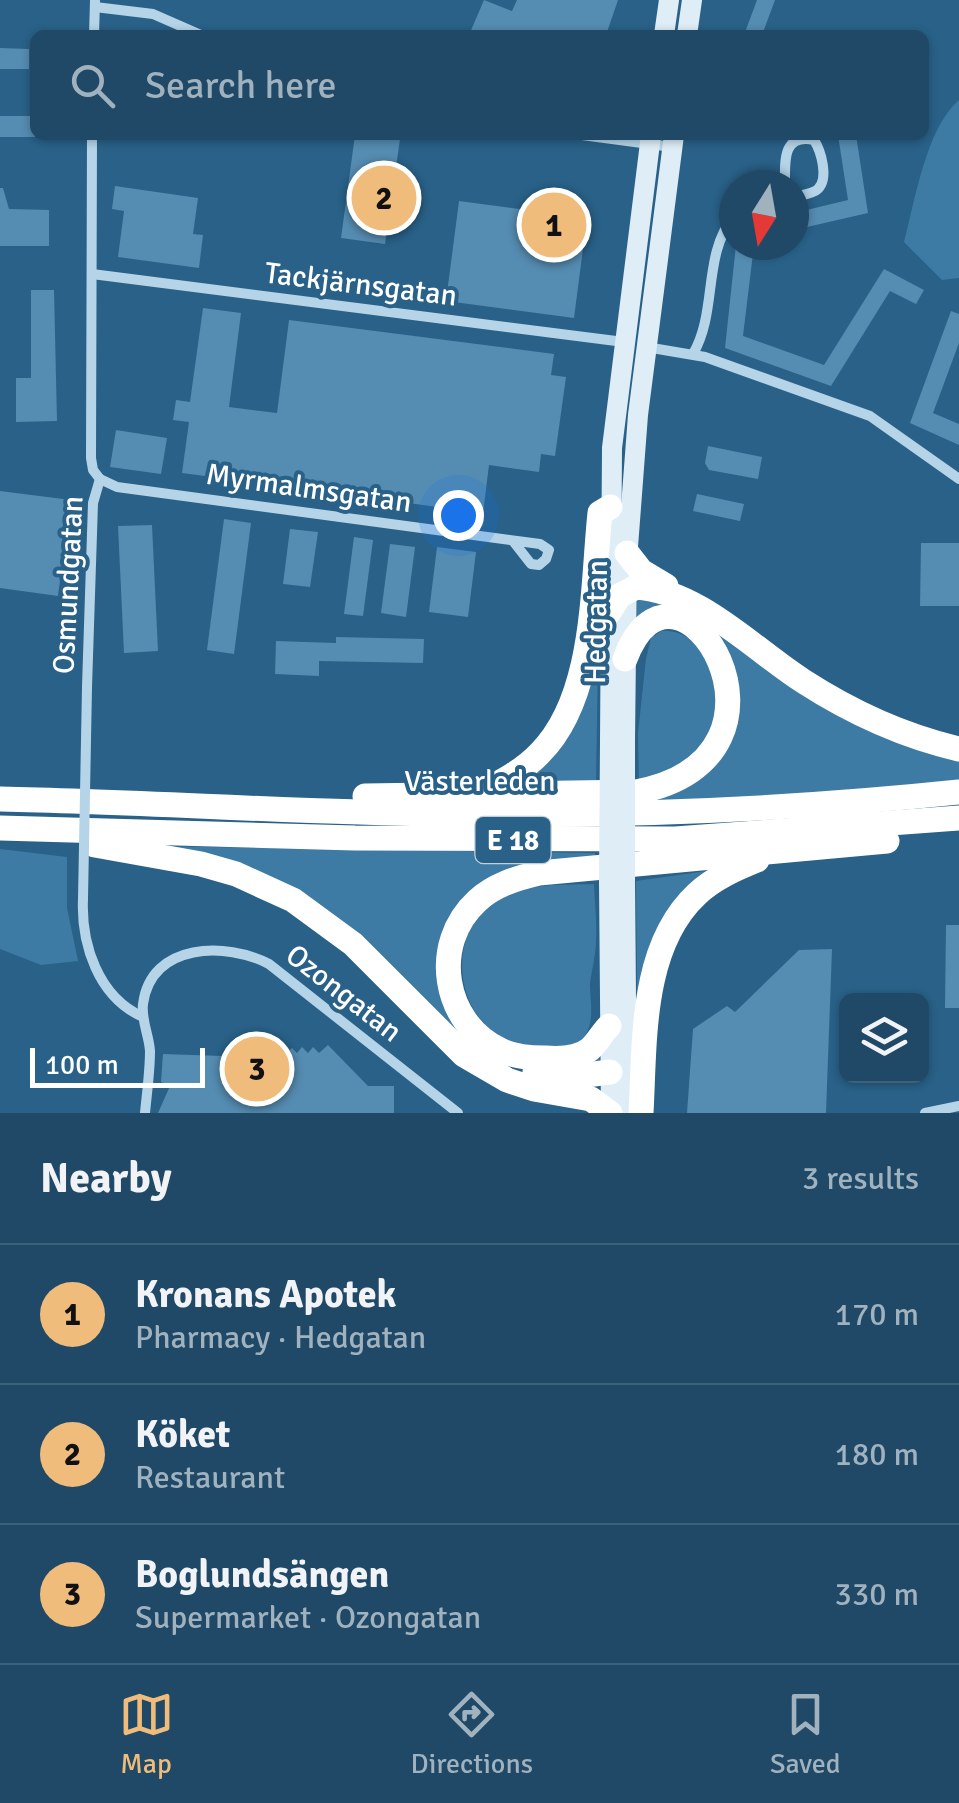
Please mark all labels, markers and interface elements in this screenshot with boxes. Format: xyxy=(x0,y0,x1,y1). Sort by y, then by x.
search box xyxy=(30,30,929,140)
icon: search xyxy=(65,58,120,113)
text: Search here xyxy=(145,62,337,109)
pin: 2 xyxy=(352,160,416,236)
north arrow xyxy=(719,170,809,260)
pin: 1 xyxy=(522,188,586,262)
street label: Tackjärnsgatan xyxy=(263,254,459,315)
street label: Myrmalmsgatan xyxy=(204,456,414,521)
your location xyxy=(433,490,484,541)
street label: Osmundgatan xyxy=(45,495,92,675)
street label: Hedgatan xyxy=(577,560,616,684)
street label: Västerleden xyxy=(404,763,556,800)
road number: E 18 xyxy=(476,817,550,863)
street label: Ozongatan xyxy=(278,937,409,1050)
map controls xyxy=(839,993,929,1083)
button: layers xyxy=(839,993,929,1083)
pin: 3 xyxy=(224,1032,290,1106)
scale bar xyxy=(30,1043,205,1088)
text: 100 m xyxy=(45,1048,119,1082)
text: Nearby xyxy=(40,1153,172,1204)
text: 3 results xyxy=(802,1159,919,1198)
text: Kronans Apotek xyxy=(135,1271,396,1318)
text: 1 xyxy=(64,1295,81,1334)
text: 170 m xyxy=(835,1295,919,1334)
text: Pharmacy · Hedgatan xyxy=(135,1318,426,1357)
text: Köket xyxy=(135,1411,230,1458)
text: 2 xyxy=(64,1435,81,1474)
text: 180 m xyxy=(835,1435,919,1474)
text: Restaurant xyxy=(135,1458,285,1497)
text: Boglundsängen xyxy=(135,1551,389,1598)
text: 3 xyxy=(64,1575,81,1614)
text: 330 m xyxy=(835,1575,919,1614)
text: Supermarket · Ozongatan xyxy=(135,1598,481,1637)
tab: Map xyxy=(119,1687,174,1781)
tab: Directions xyxy=(411,1687,533,1781)
tab: Saved xyxy=(770,1687,840,1781)

